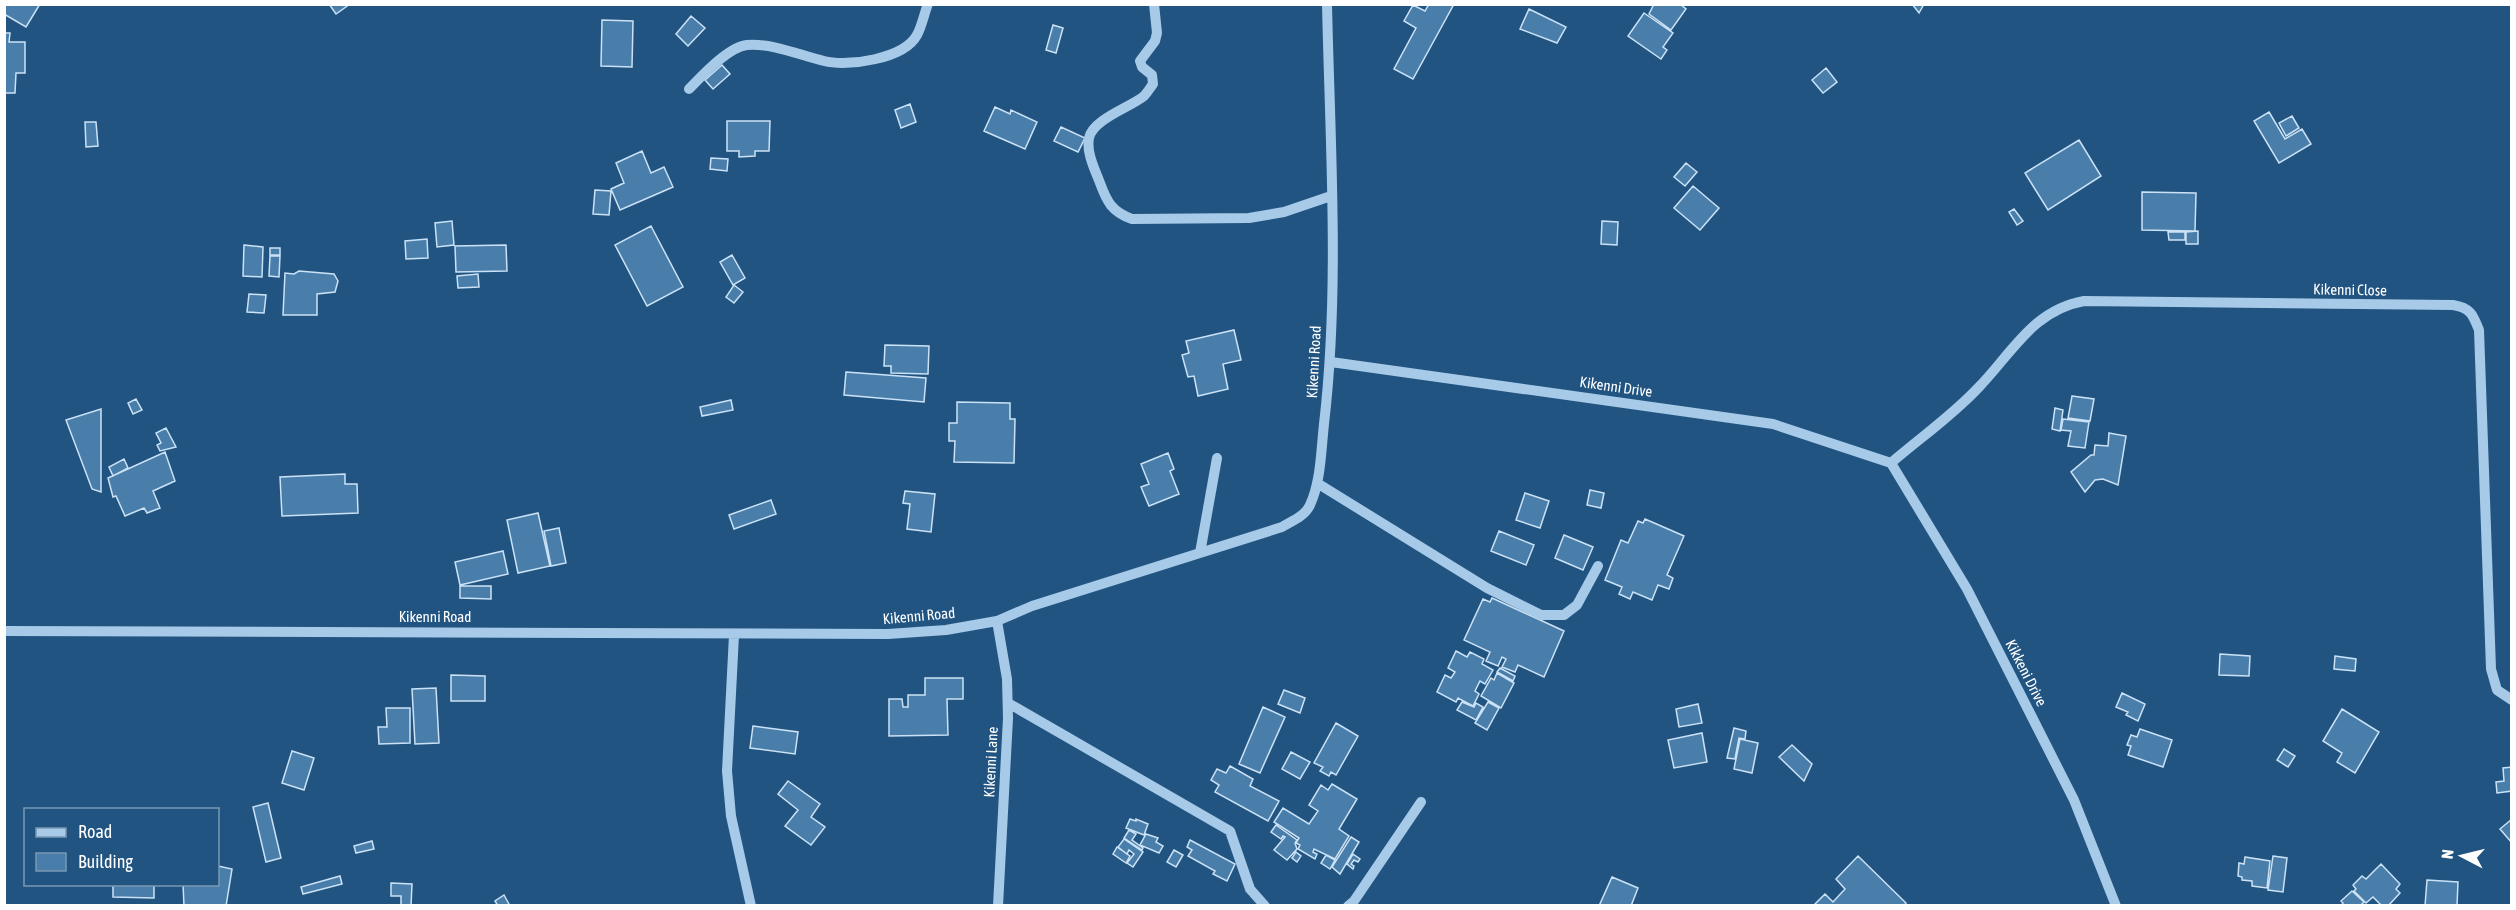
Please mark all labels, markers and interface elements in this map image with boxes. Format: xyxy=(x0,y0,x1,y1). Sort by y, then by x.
street label: Kikenni Close xyxy=(2313,280,2387,299)
street label: Kikenni Road xyxy=(1303,325,1324,399)
street label: Kikenni Drive xyxy=(1579,373,1654,400)
street label: Kikenni Road xyxy=(882,604,956,627)
street label: Kikenni Road xyxy=(399,608,471,625)
street label: Kikkeni Drive xyxy=(2002,637,2051,709)
street label: Kikenni Lane xyxy=(980,726,1001,798)
legend xyxy=(24,808,219,886)
text: Road xyxy=(78,821,112,842)
north arrow xyxy=(2432,826,2492,886)
text: N xyxy=(2438,848,2457,860)
text: Building xyxy=(78,851,133,872)

